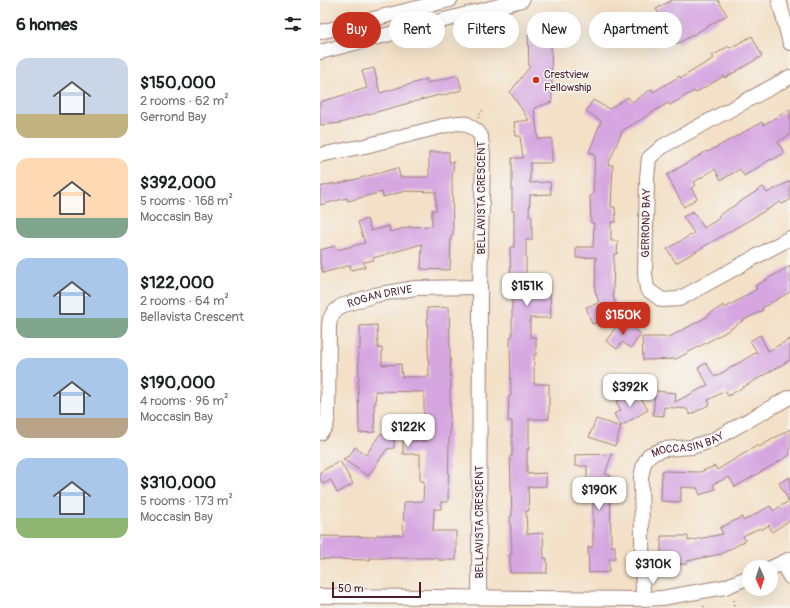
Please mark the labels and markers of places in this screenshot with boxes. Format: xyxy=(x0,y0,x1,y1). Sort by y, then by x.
place label: Crestview Fellowship xyxy=(544,68,592,94)
marker: Crestview Fellowship xyxy=(531,75,541,85)
pin: $151K xyxy=(499,273,555,307)
pin: $150K xyxy=(595,302,651,336)
pin: $392K xyxy=(602,374,658,408)
pin: $122K xyxy=(380,414,436,448)
pin: $190K xyxy=(571,477,627,511)
pin: $310K xyxy=(625,551,681,585)

